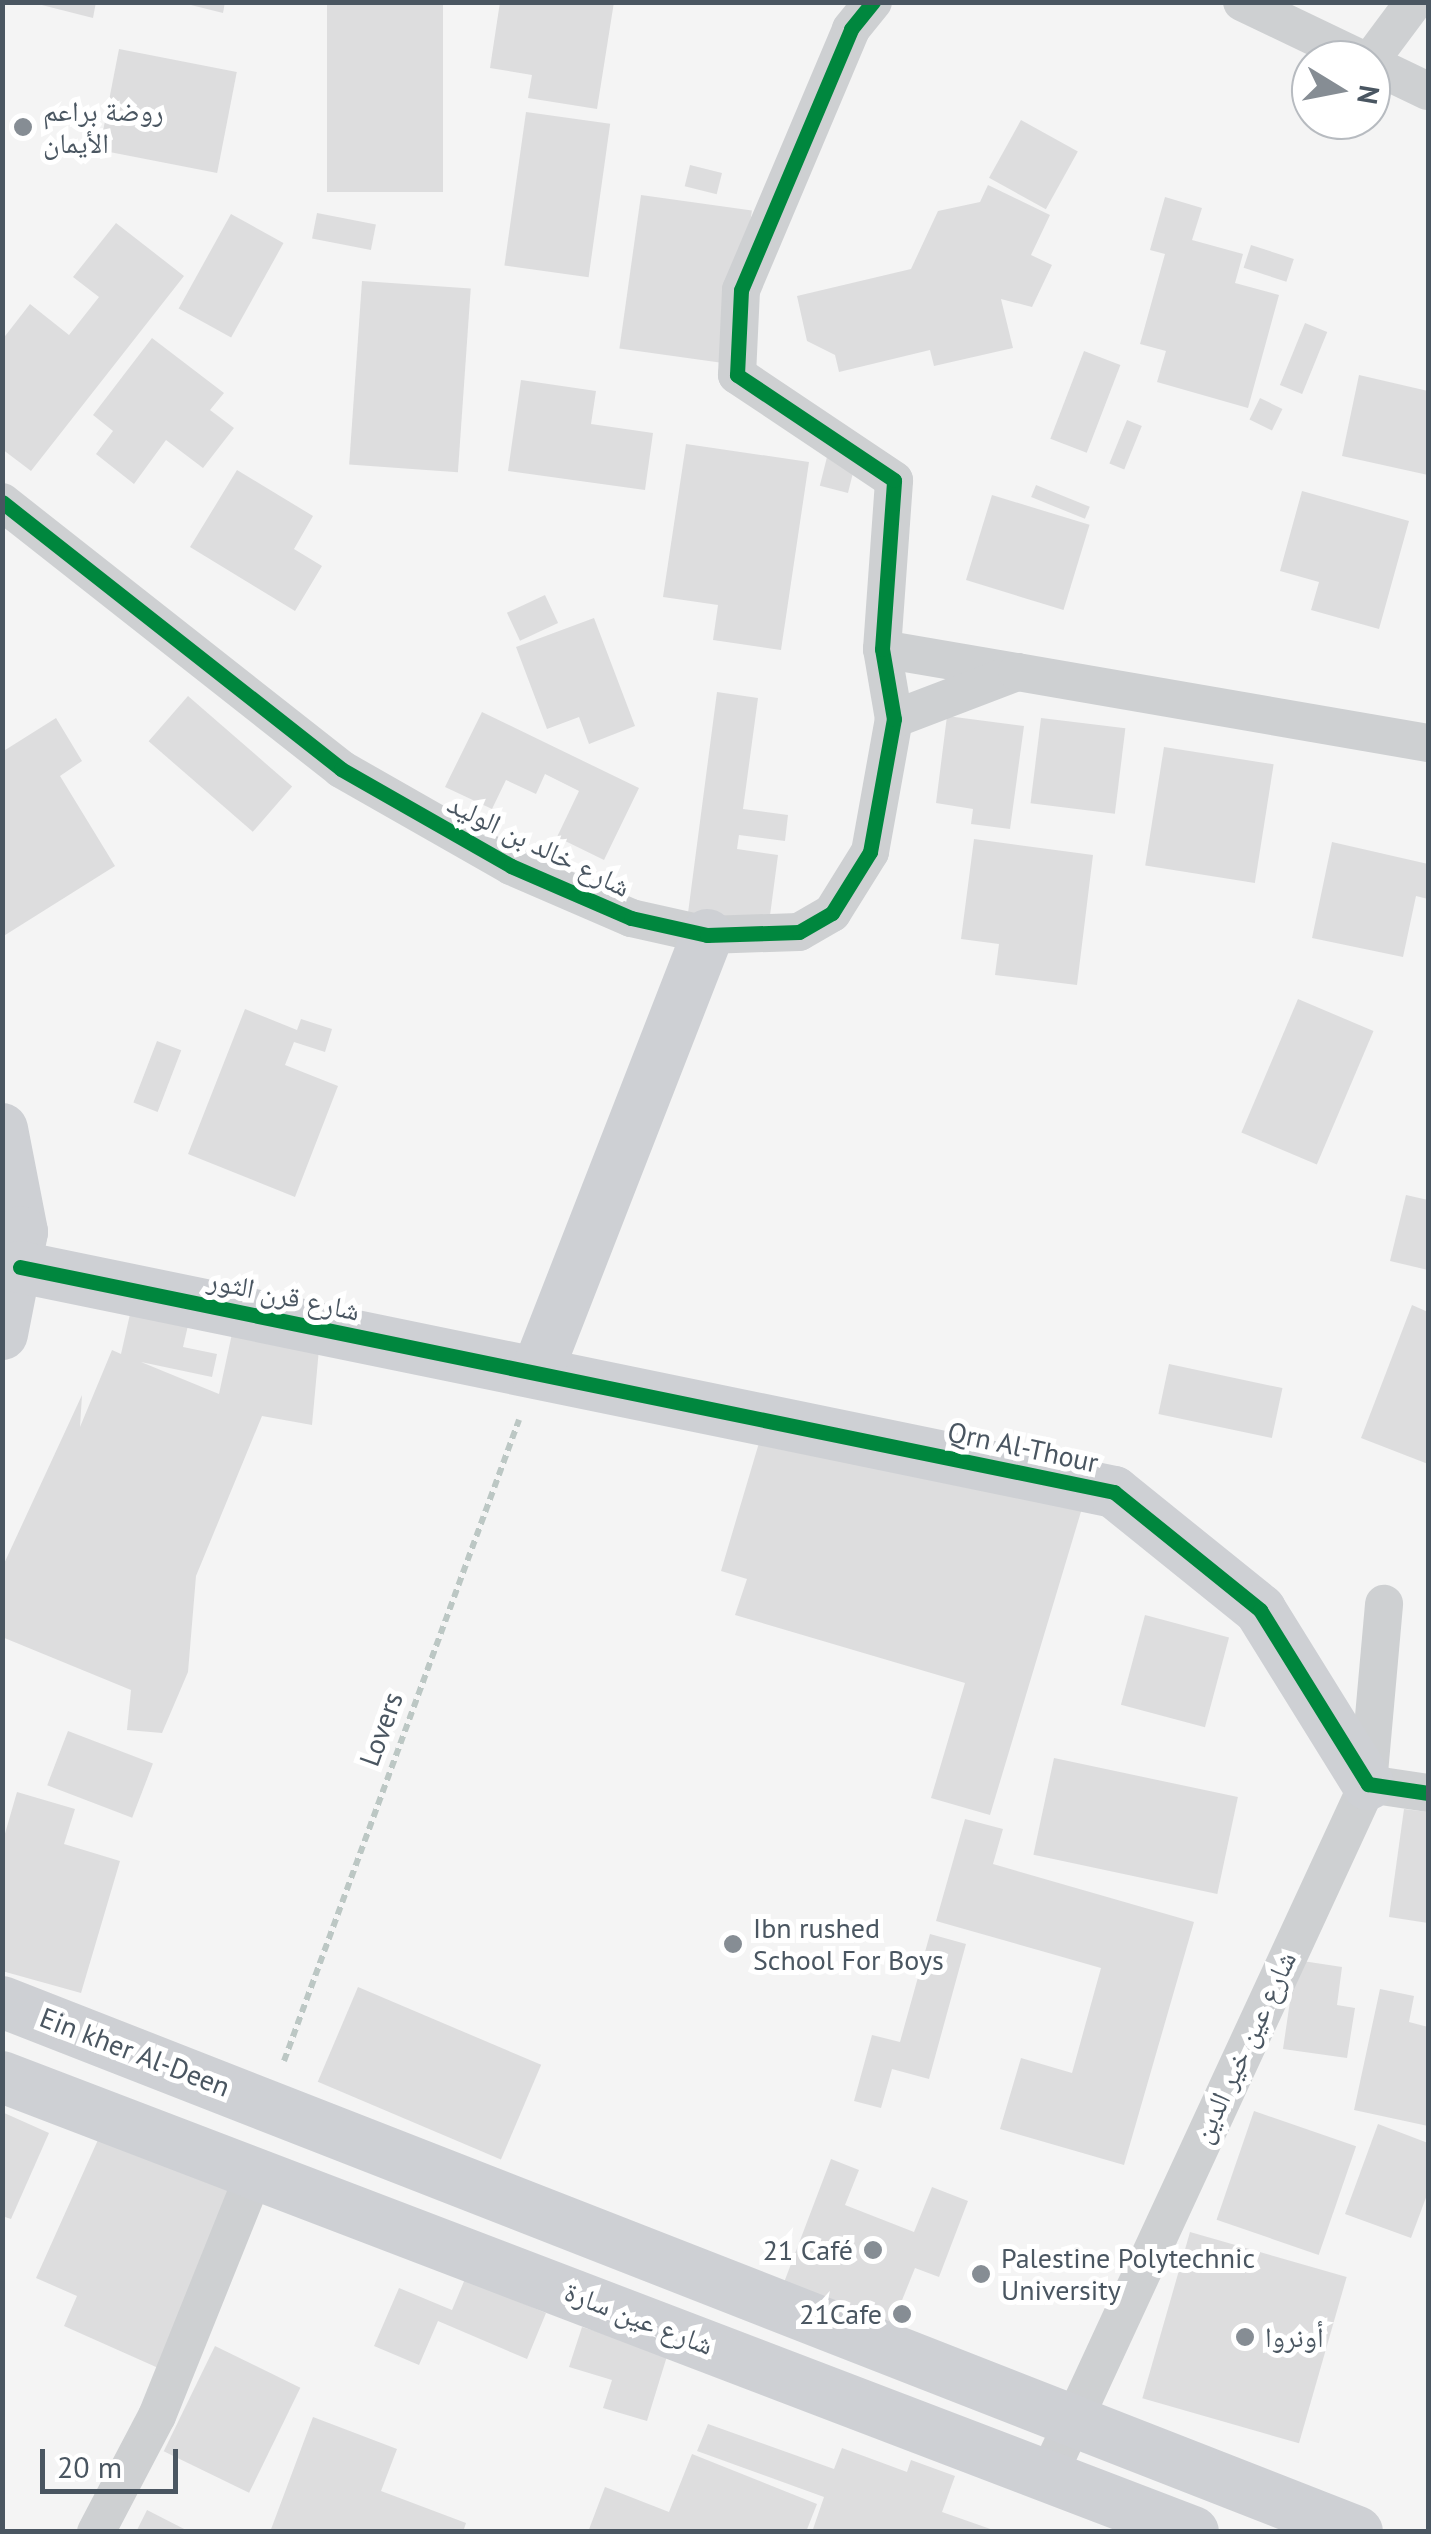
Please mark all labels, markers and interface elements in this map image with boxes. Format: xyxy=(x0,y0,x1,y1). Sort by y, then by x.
north arrow xyxy=(1291,40,1391,140)
text: N xyxy=(1349,83,1389,107)
place label: روضة براعم الأيمان xyxy=(43,94,164,160)
marker: روضة براعم الأيمان xyxy=(12,116,34,138)
street label: شارع خالد بن الوليد xyxy=(442,786,636,904)
street label: شارع قرن الثور xyxy=(205,1263,363,1327)
street label: Qrn Al-Thour xyxy=(944,1415,1102,1479)
street label: Lovers xyxy=(352,1687,410,1771)
place label: Ibn rushed School For Boys xyxy=(753,1911,944,1977)
marker: Ibn rushed School For Boys xyxy=(722,1933,744,1955)
street label: شارع عين خير الدين xyxy=(1185,1946,1303,2148)
street label: Ein kher Al-Deen xyxy=(35,2000,235,2104)
place label: 21 Café xyxy=(763,2233,853,2267)
marker: 21 Café xyxy=(862,2239,884,2261)
place label: Palestine Polytechnic University xyxy=(1001,2241,1255,2307)
marker: Palestine Polytechnic University xyxy=(970,2263,992,2285)
street label: شارع عين سارة xyxy=(560,2274,718,2362)
place label: 21Cafe xyxy=(799,2297,882,2331)
marker: 21Cafe xyxy=(891,2303,913,2325)
place label: أونروا xyxy=(1265,2320,1324,2354)
marker: أونروا xyxy=(1234,2326,1256,2348)
scale bar xyxy=(45,2429,182,2491)
text: 20 m xyxy=(57,2447,122,2486)

